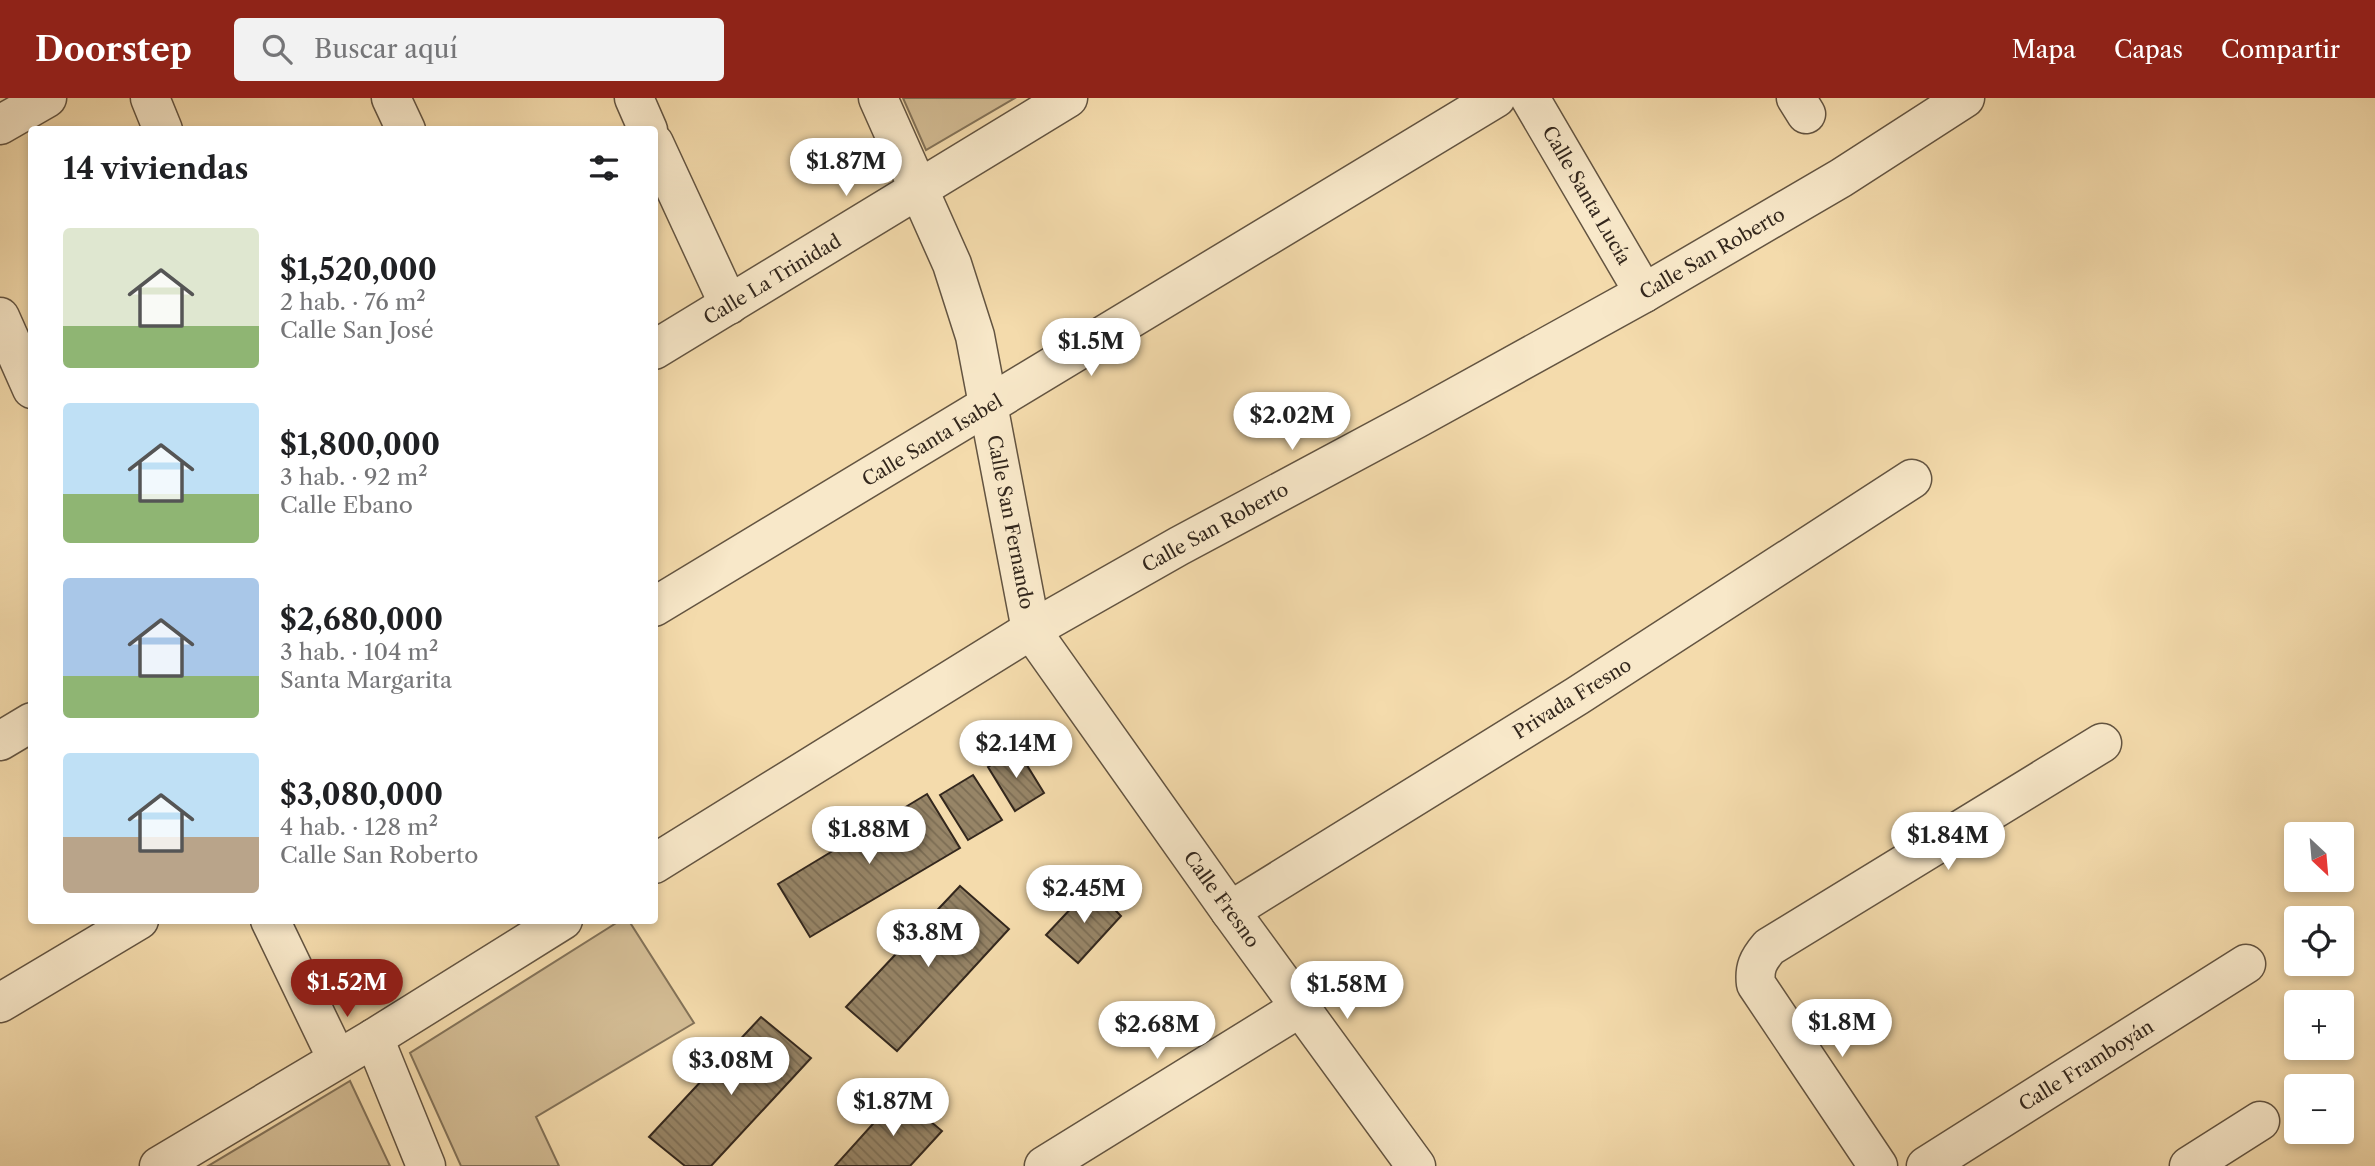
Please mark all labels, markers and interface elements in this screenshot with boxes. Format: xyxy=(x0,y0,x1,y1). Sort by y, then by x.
search box xyxy=(234,18,724,81)
text: Doorstep xyxy=(35,29,192,70)
icon: search xyxy=(258,30,296,68)
text: Buscar aquí xyxy=(314,33,458,65)
text: Mapa xyxy=(2012,35,2076,64)
text: Capas xyxy=(2114,35,2183,64)
text: Compartir xyxy=(2221,35,2340,64)
street label: Calle Santa Lucía xyxy=(1538,122,1636,269)
pin: $1.87M xyxy=(789,139,903,198)
text: $1.87M xyxy=(806,147,886,175)
icon: filters xyxy=(585,149,623,187)
text: 14 viviendas xyxy=(63,150,249,187)
street label: Calle San Roberto xyxy=(1636,203,1789,304)
street label: Calle La Trinidad xyxy=(699,229,845,330)
text: $1,520,000 xyxy=(280,251,437,288)
icon: home xyxy=(119,256,203,340)
text: 2 hab. · 76 m² xyxy=(280,288,426,316)
text: Calle San José xyxy=(280,316,434,344)
pin: $1.5M xyxy=(1042,318,1140,378)
text: $1.5M xyxy=(1058,327,1124,355)
street label: Calle Santa Isabel xyxy=(858,389,1007,491)
pin: $2.02M xyxy=(1235,392,1349,452)
text: $2.02M xyxy=(1249,401,1335,429)
text: $1,800,000 xyxy=(280,426,440,463)
icon: home xyxy=(119,431,203,515)
street label: Calle San Fernando xyxy=(982,433,1039,611)
text: 3 hab. · 92 m² xyxy=(280,463,428,491)
street label: Calle San Roberto xyxy=(1138,478,1292,577)
text: Calle Ebano xyxy=(280,491,413,519)
text: $2,680,000 xyxy=(280,601,443,638)
icon: home xyxy=(119,606,203,690)
text: 3 hab. · 104 m² xyxy=(280,638,438,666)
street label: Privada Fresno xyxy=(1509,653,1636,744)
text: Santa Margarita xyxy=(280,666,452,694)
pin: $2.14M xyxy=(959,720,1073,780)
text: $2.14M xyxy=(975,729,1057,757)
text: $3,080,000 xyxy=(280,776,443,813)
icon: home xyxy=(119,781,203,865)
pin: $1.88M xyxy=(812,806,926,866)
pin: $1.84M xyxy=(1891,812,2005,872)
text: 4 hab. · 128 m² xyxy=(280,813,438,841)
text: $1.88M xyxy=(828,815,910,843)
text: $1.84M xyxy=(1907,821,1989,849)
north arrow xyxy=(2284,822,2354,892)
map controls xyxy=(2284,822,2354,1144)
text: Calle San Roberto xyxy=(280,841,478,869)
street label: Calle Fresno xyxy=(1179,846,1264,952)
pin: $2.45M xyxy=(1027,866,1141,925)
text: $2.45M xyxy=(1042,874,1126,902)
button: locate xyxy=(2284,906,2354,976)
pin: $3.8M xyxy=(879,910,977,969)
text: $3.8M xyxy=(893,918,963,946)
pin: $1.52M xyxy=(290,960,404,1019)
pin: $1.58M xyxy=(1290,962,1404,1021)
text: $1.52M xyxy=(307,968,387,996)
text: $1.58M xyxy=(1307,970,1387,998)
button: + xyxy=(2284,990,2354,1060)
pin: $1.8M xyxy=(1793,1000,1891,1059)
pin: $2.68M xyxy=(1100,1002,1214,1061)
text: $1.8M xyxy=(1808,1008,1876,1036)
text: $2.68M xyxy=(1114,1010,1200,1038)
street label: Calle Framboyán xyxy=(2015,1015,2158,1116)
pin: $3.08M xyxy=(674,1038,788,1097)
text: $3.08M xyxy=(688,1046,774,1074)
button: − xyxy=(2284,1074,2354,1144)
pin: $1.87M xyxy=(836,1079,950,1138)
text: $1.87M xyxy=(853,1087,933,1115)

